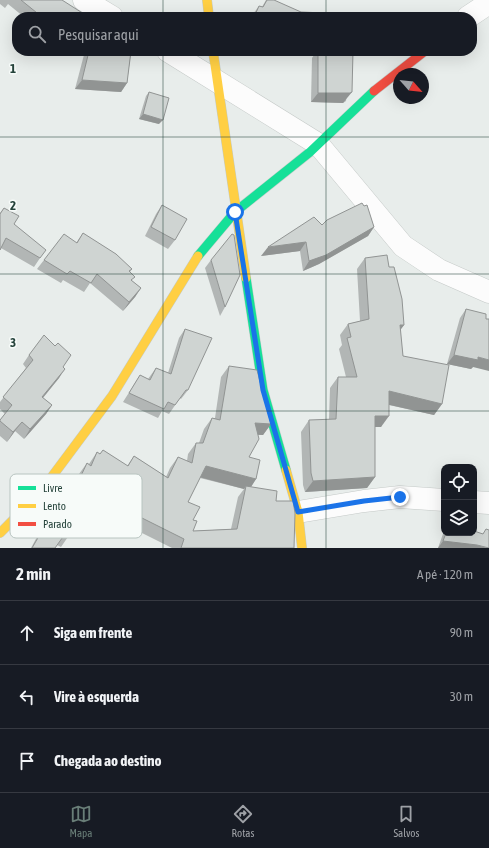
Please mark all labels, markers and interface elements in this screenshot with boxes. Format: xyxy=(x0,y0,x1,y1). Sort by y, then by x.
search box xyxy=(12,12,477,56)
icon: search xyxy=(26,23,48,45)
text: Pesquisar aqui xyxy=(58,26,139,43)
text: 1 xyxy=(10,61,16,76)
north arrow xyxy=(393,68,429,104)
text: 2 xyxy=(10,198,16,213)
route start xyxy=(226,203,244,221)
text: 3 xyxy=(10,335,16,350)
map controls xyxy=(441,464,477,536)
button: locate xyxy=(441,464,477,500)
legend xyxy=(10,474,142,538)
text: Livre xyxy=(43,482,63,494)
route end xyxy=(391,488,409,506)
text: Lento xyxy=(43,500,66,512)
button: layers xyxy=(441,500,477,536)
text: Parado xyxy=(43,518,72,530)
text: 2 min xyxy=(16,564,51,584)
text: A pé · 120 m xyxy=(417,567,473,582)
icon: ahead xyxy=(16,622,38,644)
text: Siga em frente xyxy=(54,624,132,641)
text: 90 m xyxy=(450,625,473,640)
icon: left xyxy=(16,686,38,708)
text: Vire à esquerda xyxy=(54,688,139,705)
text: 30 m xyxy=(450,689,473,704)
icon: arrive xyxy=(16,750,38,772)
text: Chegada ao destino xyxy=(54,752,162,769)
tab: Mapa xyxy=(70,803,92,839)
tab: Rotas xyxy=(231,803,254,839)
tab: Salvos xyxy=(393,803,419,839)

